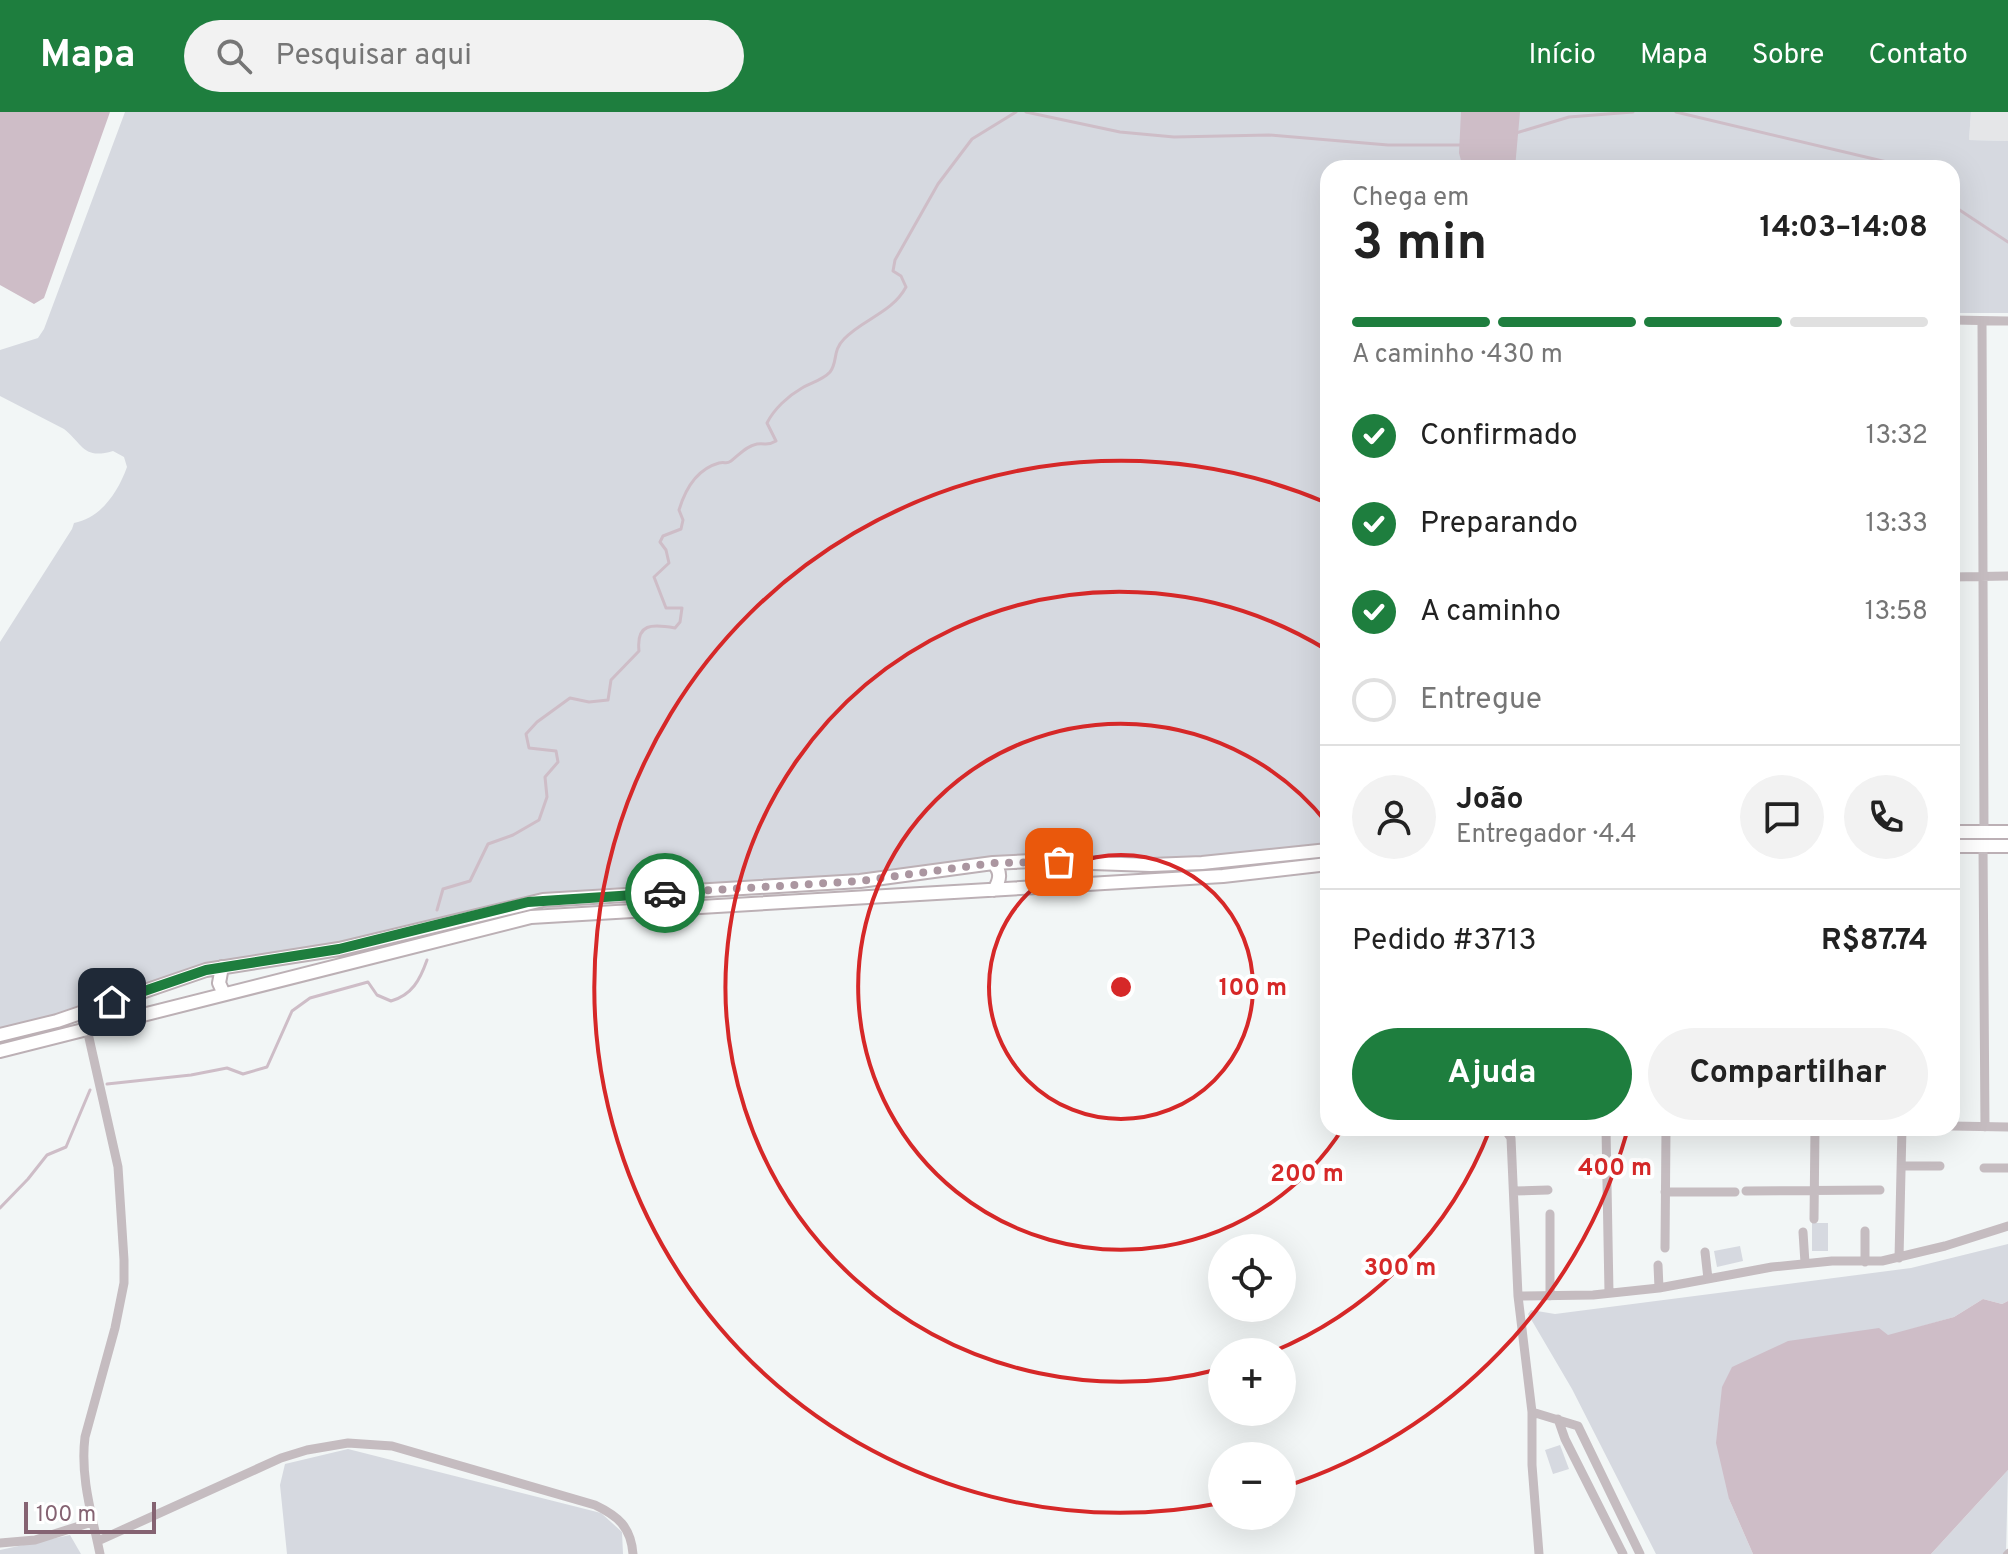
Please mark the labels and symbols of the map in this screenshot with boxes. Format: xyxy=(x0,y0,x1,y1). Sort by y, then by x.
pin xyxy=(1025,828,1093,896)
courier xyxy=(625,853,705,933)
pin xyxy=(78,968,146,1036)
centre of rings xyxy=(1107,973,1135,1001)
text: 100 m xyxy=(1219,974,1287,1004)
text: 400 m xyxy=(1578,1154,1652,1184)
text: 200 m xyxy=(1270,1160,1344,1190)
text: 300 m xyxy=(1364,1254,1436,1284)
scale bar xyxy=(24,1498,156,1534)

